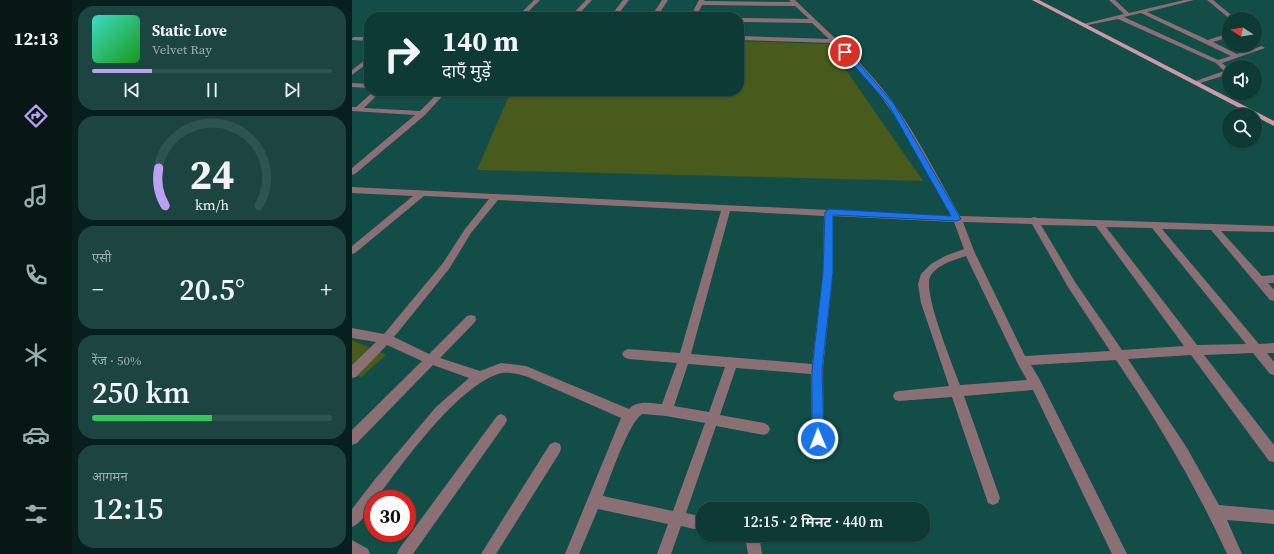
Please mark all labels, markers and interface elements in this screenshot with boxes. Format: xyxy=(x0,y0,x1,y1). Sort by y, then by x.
north arrow xyxy=(1222,12,1262,52)
map controls xyxy=(1222,12,1262,148)
text: Static Love xyxy=(152,20,227,41)
text: 140 m xyxy=(442,22,519,60)
text: 12:13 xyxy=(14,26,58,51)
icon: right xyxy=(376,28,428,80)
pin xyxy=(828,35,862,69)
text: Velvet Ray xyxy=(152,41,212,58)
icon: arrive xyxy=(834,41,856,63)
text: दाएँ मुड़ें xyxy=(442,58,491,83)
button: sound xyxy=(1222,60,1262,100)
icon: previous xyxy=(121,79,143,101)
icon: pause xyxy=(201,79,223,101)
icon: next xyxy=(281,79,303,101)
icon: directions xyxy=(22,102,50,130)
button: search xyxy=(1222,108,1262,148)
text: 24 xyxy=(189,145,235,202)
icon: music xyxy=(22,182,50,210)
text: km/h xyxy=(195,194,229,214)
text: एसी xyxy=(92,249,111,266)
icon: phone xyxy=(22,261,50,289)
text: 20.5° xyxy=(179,269,245,310)
text: − xyxy=(92,274,104,304)
text: + xyxy=(320,274,332,304)
icon: climate xyxy=(22,341,50,369)
text: रेंज · 50% xyxy=(92,352,141,369)
text: 250 km xyxy=(92,372,190,413)
position arrow xyxy=(797,418,839,460)
icon: car xyxy=(22,421,50,449)
text: आगमन xyxy=(92,468,128,485)
text: 12:15 xyxy=(92,488,163,529)
speed limit sign: 30 xyxy=(364,490,416,542)
icon: filters xyxy=(22,500,50,528)
text: 12:15 · 2 मिनट · 440 m xyxy=(743,511,883,532)

